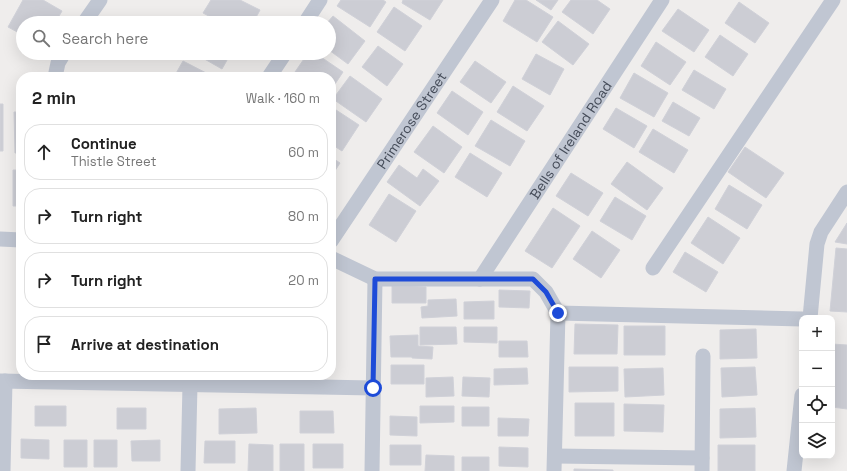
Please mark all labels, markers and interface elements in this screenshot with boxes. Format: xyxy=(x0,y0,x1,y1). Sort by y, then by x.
search box xyxy=(16,16,336,60)
icon: search xyxy=(30,27,52,49)
text: Search here xyxy=(62,29,148,48)
street label: Primerose Street xyxy=(373,68,450,173)
street label: Bells of Ireland Road xyxy=(526,77,616,202)
text: 2 min xyxy=(32,87,76,109)
text: Walk · 160 m xyxy=(246,90,320,107)
text: Continue xyxy=(71,134,137,153)
icon: ahead xyxy=(33,141,55,163)
text: 60 m xyxy=(288,144,319,161)
text: Thistle Street xyxy=(71,153,156,170)
icon: right xyxy=(33,205,55,227)
text: Turn right xyxy=(71,207,142,226)
text: 80 m xyxy=(288,208,319,225)
icon: right xyxy=(33,269,55,291)
text: Turn right xyxy=(71,271,142,290)
text: 20 m xyxy=(288,272,319,289)
route end xyxy=(549,304,567,322)
map controls xyxy=(799,315,835,459)
button: + xyxy=(799,315,835,351)
icon: arrive xyxy=(33,333,55,355)
text: Arrive at destination xyxy=(71,335,219,354)
button: − xyxy=(799,351,835,387)
route start xyxy=(364,379,382,397)
button: locate xyxy=(799,387,835,423)
button: layers xyxy=(799,423,835,459)

